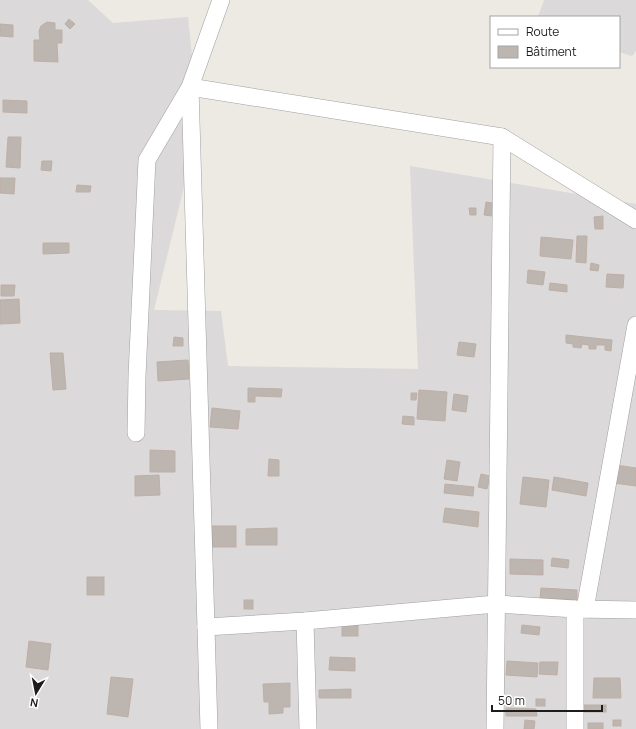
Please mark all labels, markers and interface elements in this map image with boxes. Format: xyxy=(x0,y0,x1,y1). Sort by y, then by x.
legend xyxy=(490,16,620,68)
text: Route xyxy=(526,23,559,40)
text: Bâtiment xyxy=(526,43,577,60)
north arrow xyxy=(16,673,56,713)
scale bar xyxy=(492,687,602,713)
text: 50 m xyxy=(498,692,525,709)
text: N xyxy=(29,695,39,711)

